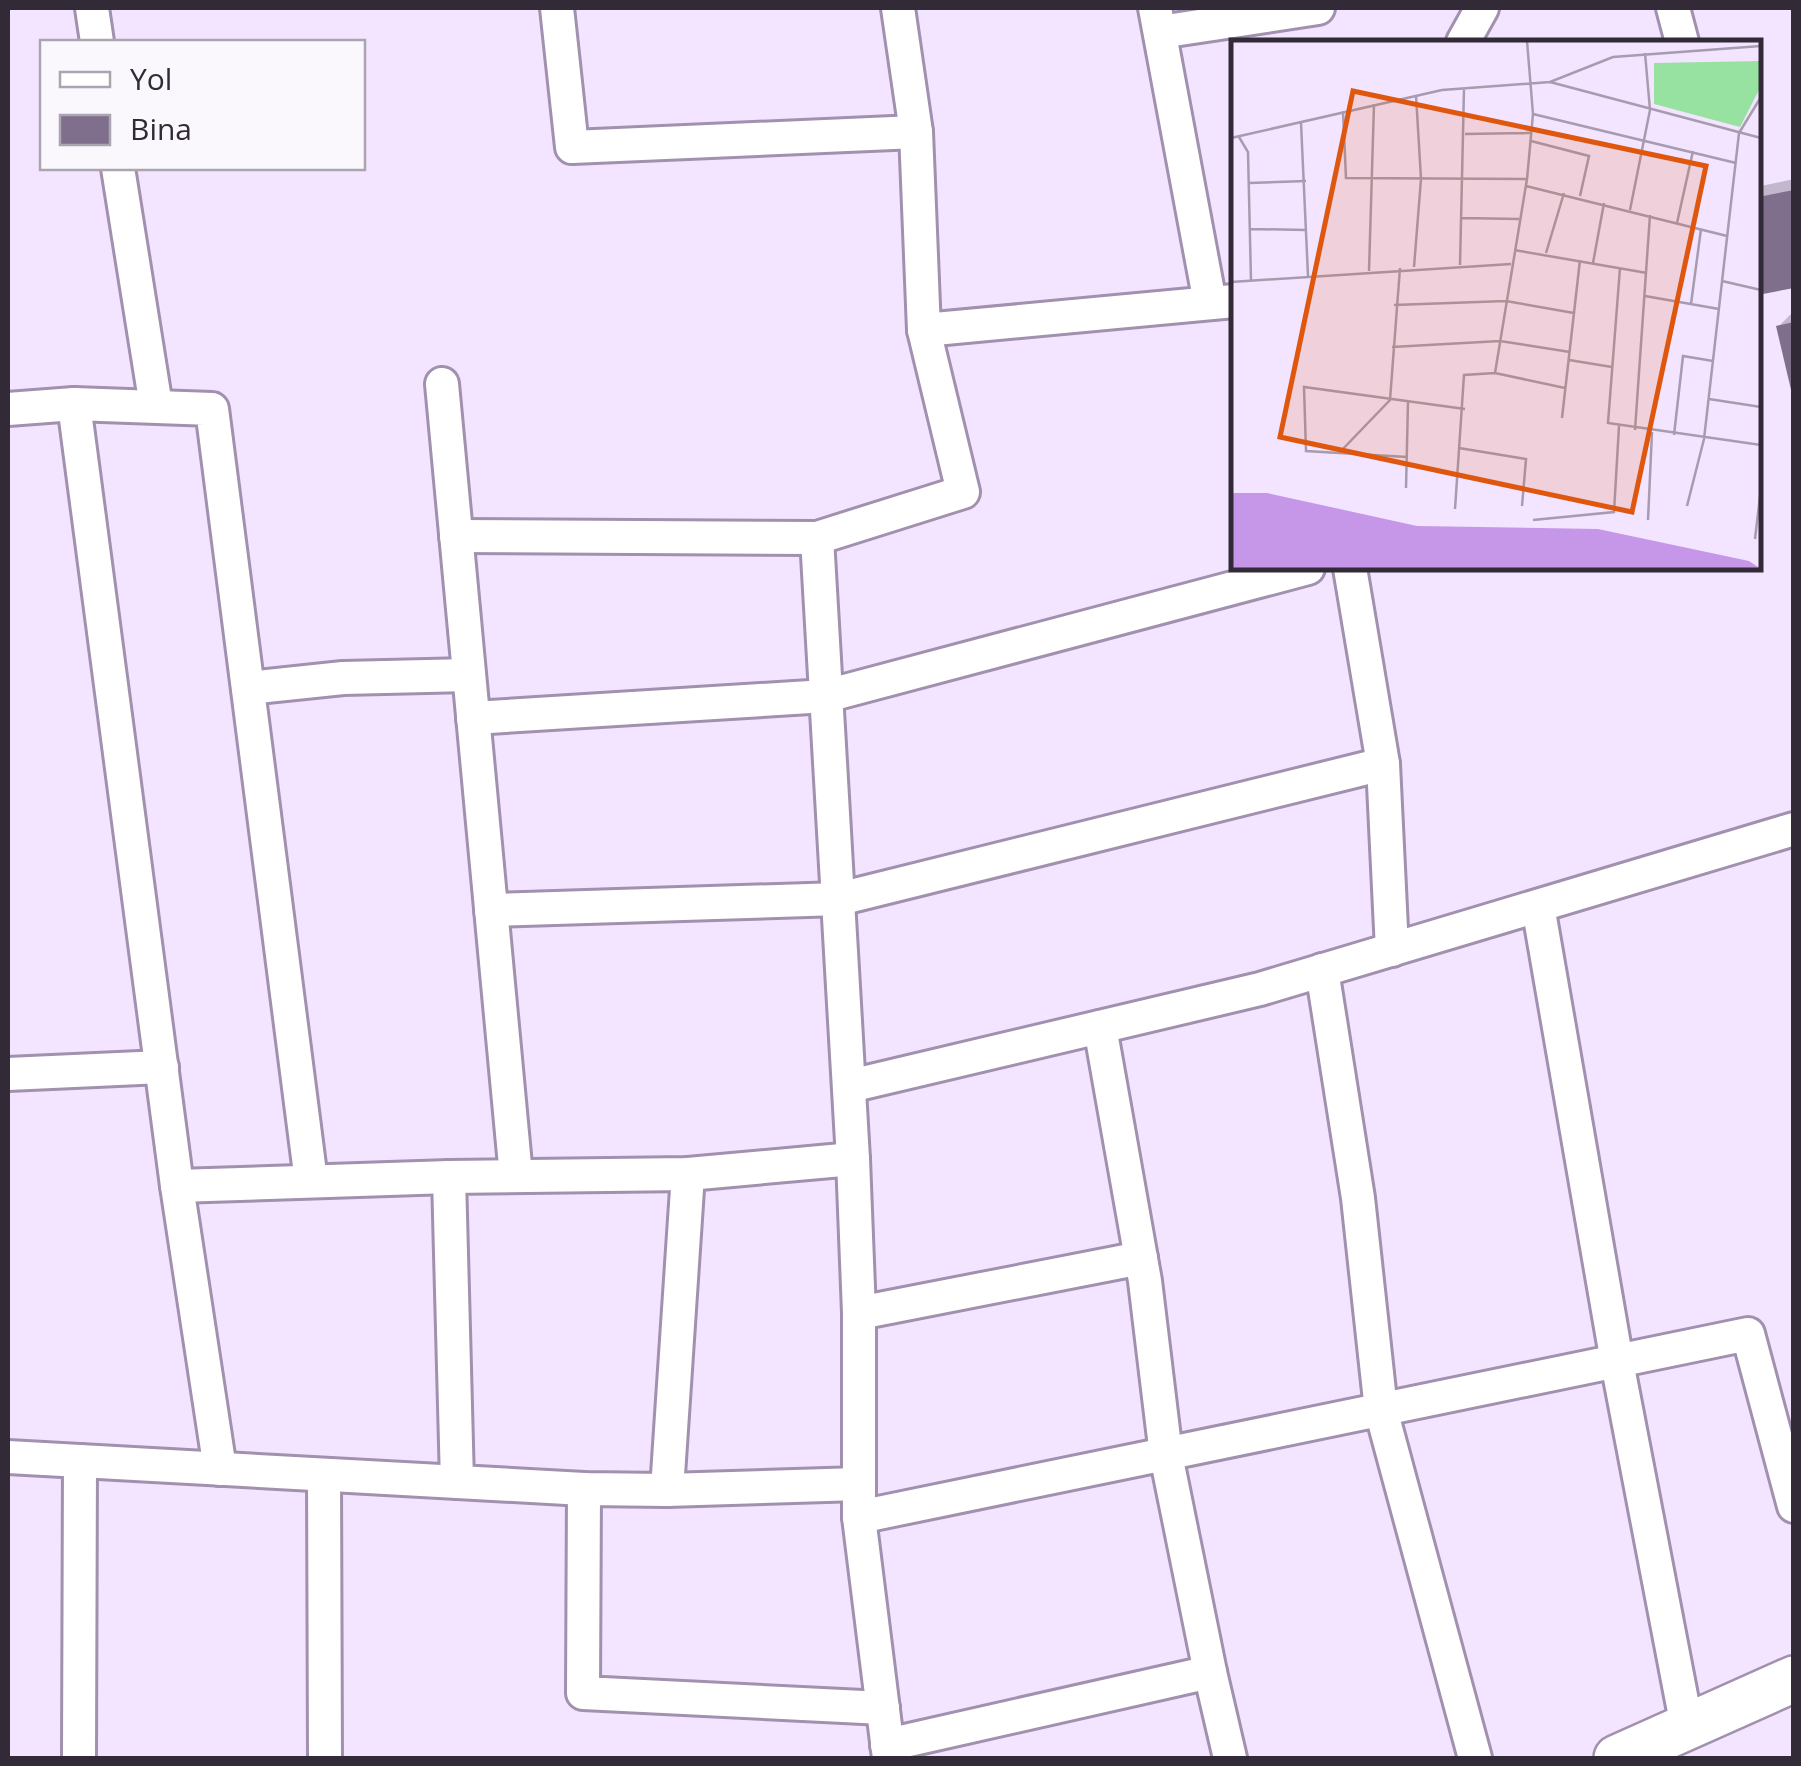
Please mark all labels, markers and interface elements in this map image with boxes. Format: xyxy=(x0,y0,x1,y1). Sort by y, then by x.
legend xyxy=(40,40,365,170)
inset map xyxy=(1231,40,1761,570)
text: Yol xyxy=(130,58,172,99)
text: Bina xyxy=(130,108,192,149)

